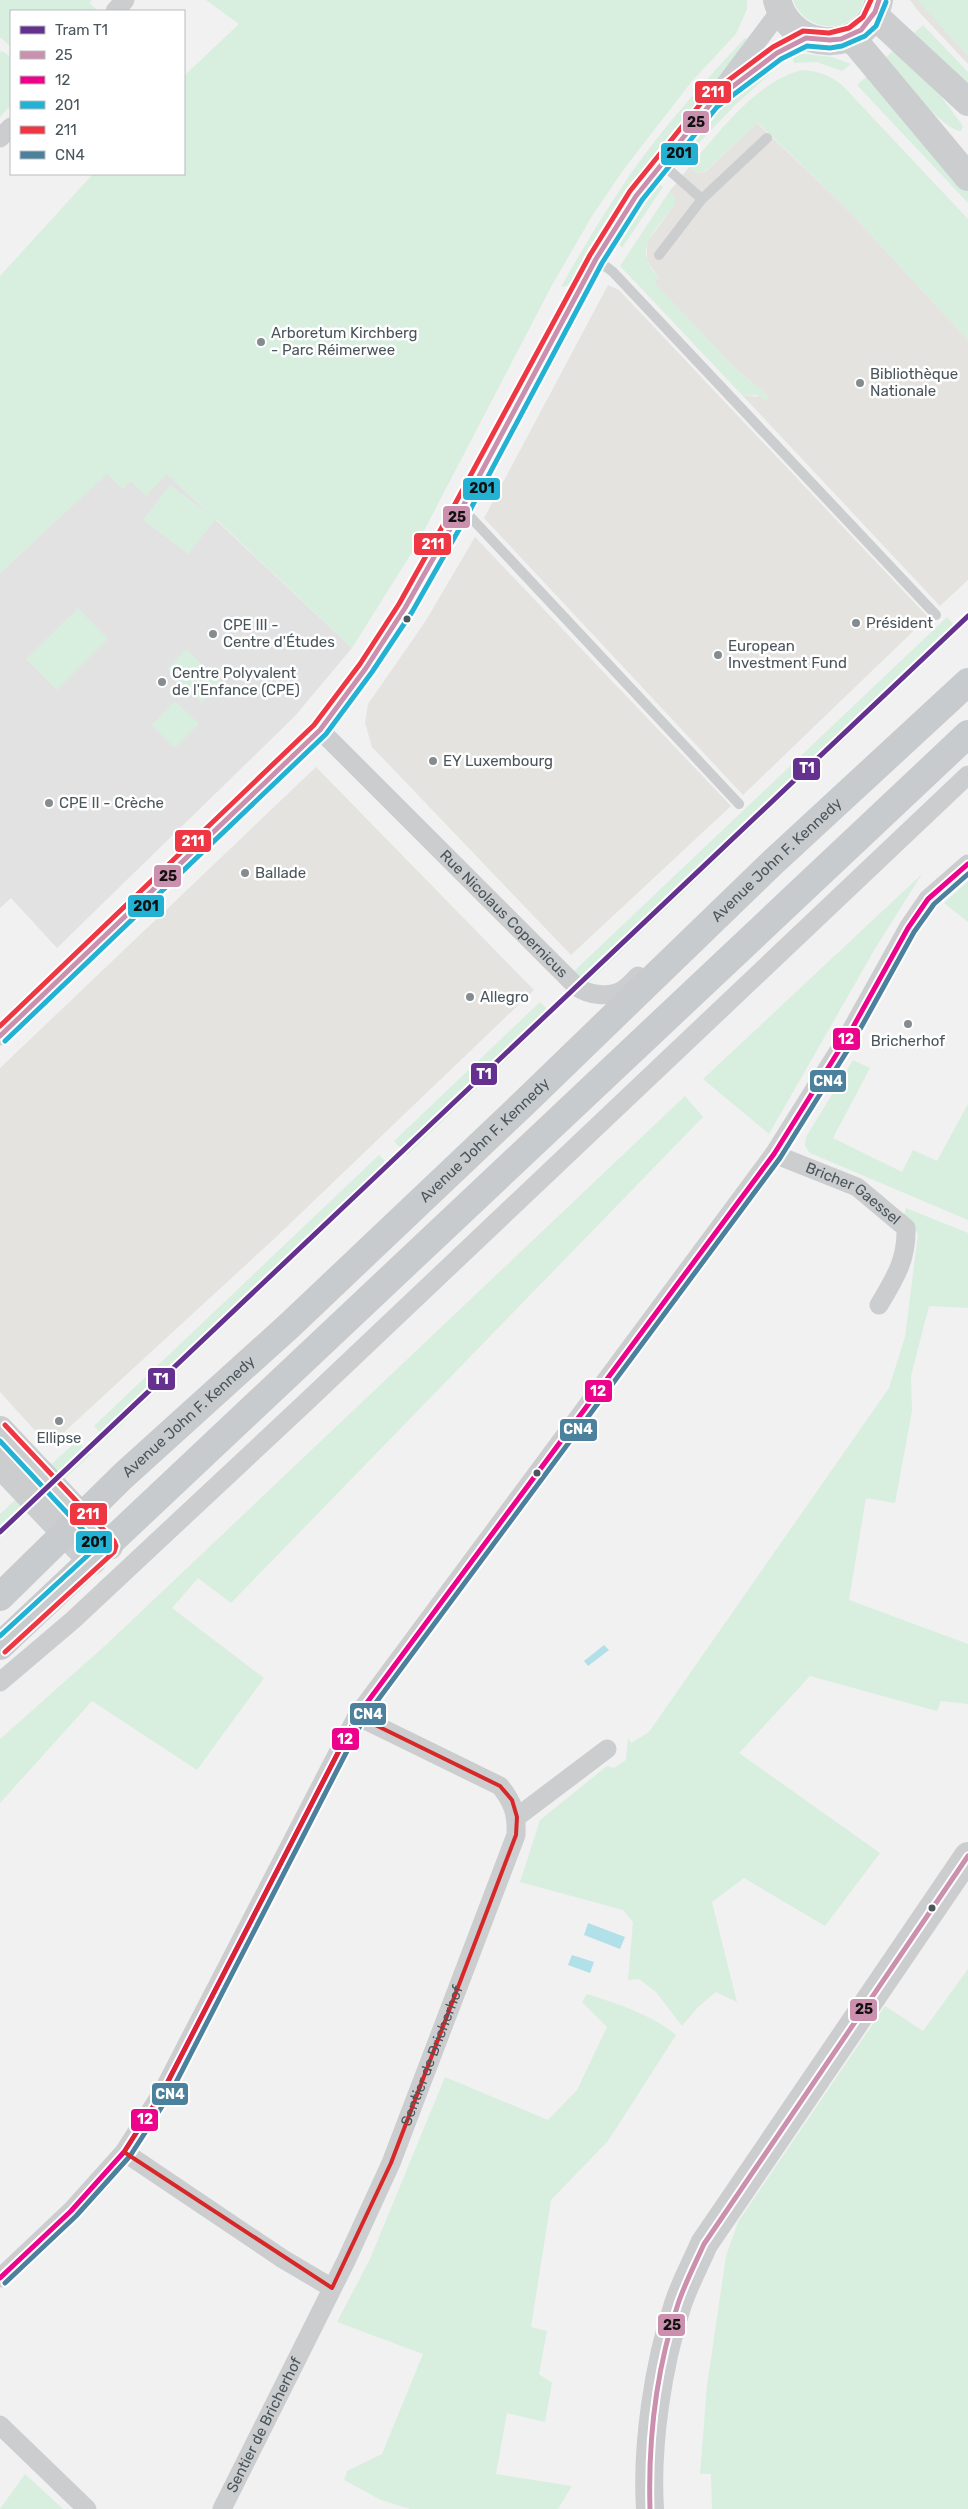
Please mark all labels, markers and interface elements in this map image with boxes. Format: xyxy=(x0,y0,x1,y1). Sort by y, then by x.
legend xyxy=(10,10,185,175)
text: Tram T1 xyxy=(55,21,108,39)
text: 25 xyxy=(55,46,73,64)
text: 12 xyxy=(55,71,70,89)
line badge: 211 xyxy=(694,80,732,104)
text: 211 xyxy=(701,84,725,101)
text: 201 xyxy=(55,96,80,114)
line badge: 25 xyxy=(682,110,710,134)
text: 25 xyxy=(687,114,705,131)
text: 211 xyxy=(55,121,77,139)
line badge: 201 xyxy=(660,142,699,166)
text: 201 xyxy=(666,145,692,162)
text: CN4 xyxy=(55,146,85,164)
place label: Arboretum Kirchberg - Parc Réimerwee xyxy=(271,324,418,359)
marker: Arboretum Kirchberg - Parc Réimerwee xyxy=(255,336,267,348)
place label: Bibliothèque Nationale xyxy=(870,365,958,400)
marker: Bibliothèque Nationale xyxy=(854,377,866,389)
line badge: 201 xyxy=(462,477,501,501)
text: 201 xyxy=(469,480,495,497)
line badge: 25 xyxy=(442,505,471,529)
text: 25 xyxy=(448,509,466,526)
line badge: 211 xyxy=(413,532,452,556)
text: 211 xyxy=(421,536,445,553)
unlabelled marker xyxy=(402,614,412,624)
place label: Président xyxy=(866,614,933,632)
place label: CPE III - Centre d'Études xyxy=(223,616,335,651)
marker: Président xyxy=(850,617,862,629)
marker: CPE III - Centre d'Études xyxy=(207,628,219,640)
place label: European Investment Fund xyxy=(728,637,847,672)
marker: European Investment Fund xyxy=(712,649,724,661)
place label: Centre Polyvalent de l'Enfance (CPE) xyxy=(172,664,300,699)
marker: Centre Polyvalent de l'Enfance (CPE) xyxy=(156,676,168,688)
place label: EY Luxembourg xyxy=(443,752,553,770)
marker: EY Luxembourg xyxy=(427,755,439,767)
line badge: T1 xyxy=(792,757,821,781)
text: T1 xyxy=(799,760,815,777)
place label: CPE II - Crèche xyxy=(59,794,164,812)
street label: Avenue John F. Kennedy xyxy=(708,794,846,926)
marker: CPE II - Crèche xyxy=(43,797,55,809)
line badge: 211 xyxy=(174,829,212,853)
text: 211 xyxy=(181,833,205,850)
street label: Rue Nicolaus Copernicus xyxy=(436,846,572,982)
line badge: 25 xyxy=(153,864,182,888)
place label: Ballade xyxy=(255,864,306,882)
marker: Ballade xyxy=(239,867,251,879)
text: 25 xyxy=(159,868,177,885)
line badge: 201 xyxy=(127,894,165,918)
text: 201 xyxy=(133,898,159,915)
place label: Allegro xyxy=(480,988,529,1006)
marker: Allegro xyxy=(464,991,476,1003)
marker: Bricherhof xyxy=(902,1018,914,1030)
line badge: 12 xyxy=(832,1027,861,1051)
text: 12 xyxy=(838,1031,854,1048)
place label: Bricherhof xyxy=(871,1032,945,1050)
line badge: T1 xyxy=(470,1062,498,1086)
text: T1 xyxy=(476,1066,492,1083)
line badge: CN4 xyxy=(809,1069,847,1093)
text: CN4 xyxy=(813,1073,843,1090)
street label: Avenue John F. Kennedy xyxy=(416,1074,553,1206)
street label: Bricher Gaessel xyxy=(803,1158,904,1229)
street label: Avenue John F. Kennedy xyxy=(119,1352,259,1481)
line badge: T1 xyxy=(147,1367,176,1391)
text: T1 xyxy=(153,1371,169,1388)
line badge: 12 xyxy=(584,1379,613,1403)
text: 12 xyxy=(590,1383,606,1400)
marker: Ellipse xyxy=(53,1415,65,1427)
line badge: CN4 xyxy=(559,1418,598,1442)
text: CN4 xyxy=(563,1421,593,1438)
place label: Ellipse xyxy=(36,1429,82,1447)
unlabelled marker xyxy=(532,1468,542,1478)
line badge: 211 xyxy=(69,1502,108,1526)
text: 211 xyxy=(76,1506,100,1523)
line badge: 201 xyxy=(75,1530,113,1554)
text: 201 xyxy=(81,1534,107,1551)
line badge: CN4 xyxy=(349,1702,387,1726)
text: CN4 xyxy=(353,1706,383,1723)
line badge: 12 xyxy=(331,1727,360,1751)
text: 12 xyxy=(337,1731,353,1748)
unlabelled marker xyxy=(927,1903,937,1913)
street label: Sentier de Bricherhof xyxy=(397,1983,467,2129)
line badge: 25 xyxy=(849,1998,878,2022)
text: 25 xyxy=(855,2001,873,2018)
line badge: CN4 xyxy=(151,2082,189,2106)
text: CN4 xyxy=(155,2086,185,2103)
line badge: 12 xyxy=(130,2108,159,2132)
text: 12 xyxy=(137,2111,153,2128)
line badge: 25 xyxy=(657,2313,686,2337)
text: 25 xyxy=(663,2317,681,2334)
street label: Sentier de Bricherhof xyxy=(223,2354,306,2496)

